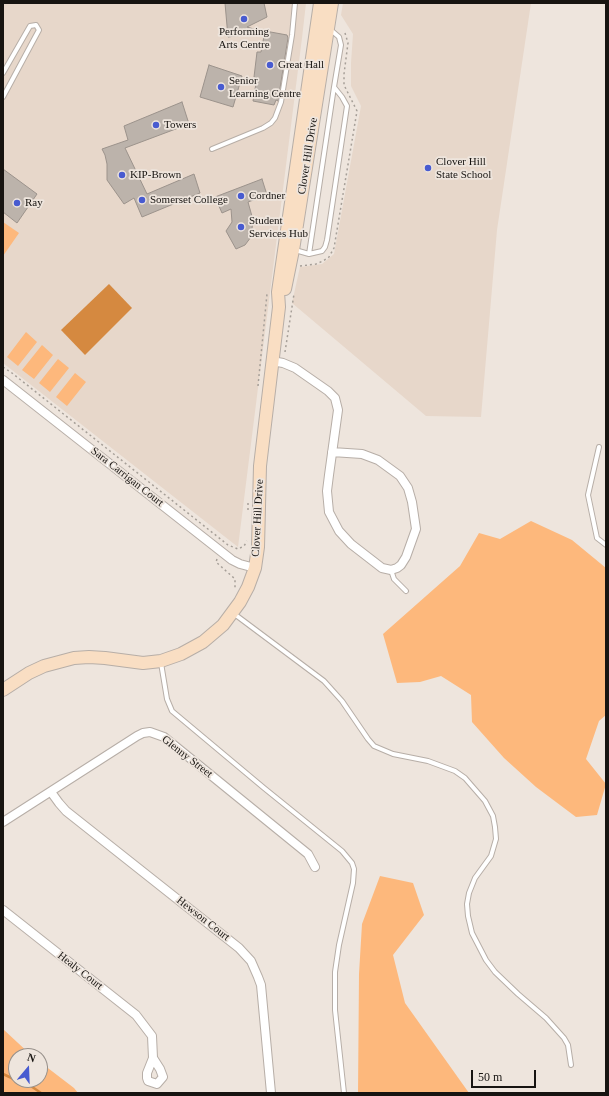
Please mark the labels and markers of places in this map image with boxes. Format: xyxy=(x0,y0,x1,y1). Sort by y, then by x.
marker: Performing Arts Centre xyxy=(239,14,249,24)
place label: Performing Arts Centre xyxy=(218,25,270,51)
place label: Great Hall xyxy=(278,58,324,72)
marker: Great Hall xyxy=(265,60,275,70)
place label: Senior Learning Centre xyxy=(229,74,301,100)
marker: Senior Learning Centre xyxy=(216,82,226,92)
place label: Towers xyxy=(164,118,196,132)
marker: Towers xyxy=(151,120,161,130)
place label: Clover Hill State School xyxy=(436,155,491,181)
marker: Clover Hill State School xyxy=(423,163,433,173)
place label: KIP-Brown xyxy=(130,168,181,182)
marker: KIP-Brown xyxy=(117,170,127,180)
place label: Cordner xyxy=(249,189,285,203)
marker: Cordner xyxy=(236,191,246,201)
place label: Somerset College xyxy=(150,193,228,207)
marker: Somerset College xyxy=(137,195,147,205)
place label: Ray xyxy=(25,196,43,210)
marker: Ray xyxy=(12,198,22,208)
place label: Student Services Hub xyxy=(249,214,308,240)
marker: Student Services Hub xyxy=(236,222,246,232)

